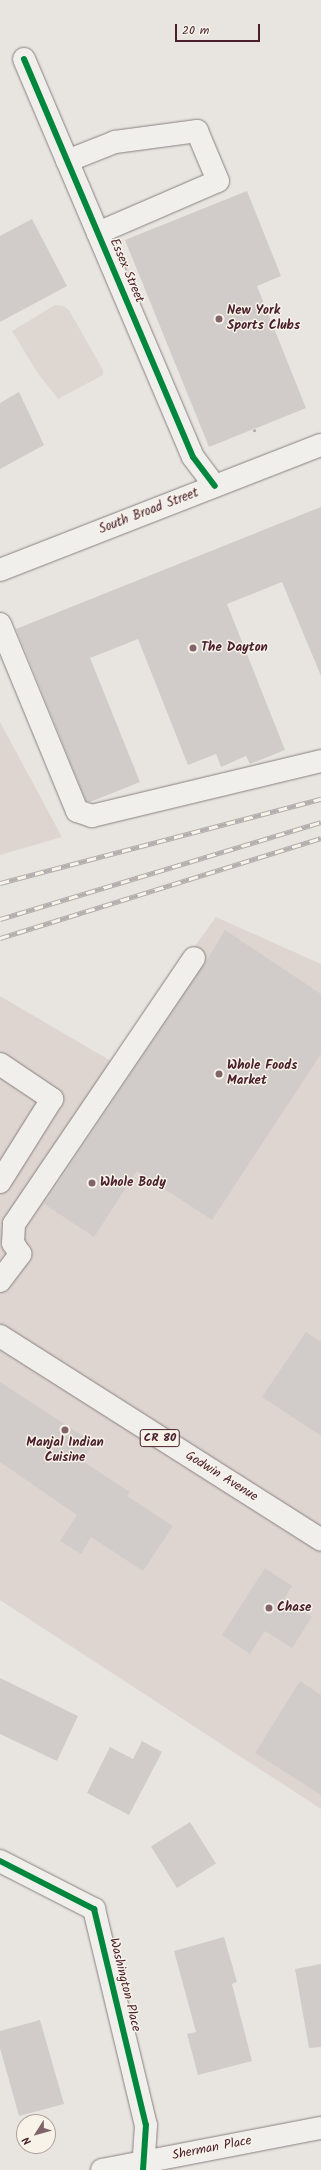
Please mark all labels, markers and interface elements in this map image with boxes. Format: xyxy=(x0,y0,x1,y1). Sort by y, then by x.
scale bar xyxy=(177,16,262,42)
text: 20 m xyxy=(182,21,209,40)
street label: Essex Street xyxy=(105,237,147,305)
place label: New York Sports Clubs xyxy=(227,304,300,335)
marker: New York Sports Clubs xyxy=(214,314,224,324)
street label: South Broad Street xyxy=(97,486,201,538)
place label: The Dayton xyxy=(201,640,268,656)
marker: The Dayton xyxy=(188,643,198,653)
place label: Whole Foods Market xyxy=(227,1059,297,1090)
marker: Whole Foods Market xyxy=(214,1069,224,1079)
place label: Whole Body xyxy=(100,1175,166,1191)
marker: Whole Body xyxy=(87,1178,97,1188)
marker: Manjal Indian Cuisine xyxy=(60,1425,70,1435)
road number: CR 80 xyxy=(139,1428,181,1448)
place label: Manjal Indian Cuisine xyxy=(26,1436,104,1467)
street label: Godwin Avenue xyxy=(182,1449,260,1505)
place label: Chase xyxy=(277,1600,311,1616)
marker: Chase xyxy=(264,1603,274,1613)
street label: Washington Place xyxy=(105,1937,143,2033)
north arrow xyxy=(16,2114,56,2154)
text: N xyxy=(18,2132,36,2149)
street label: Sherman Place xyxy=(171,2134,253,2164)

